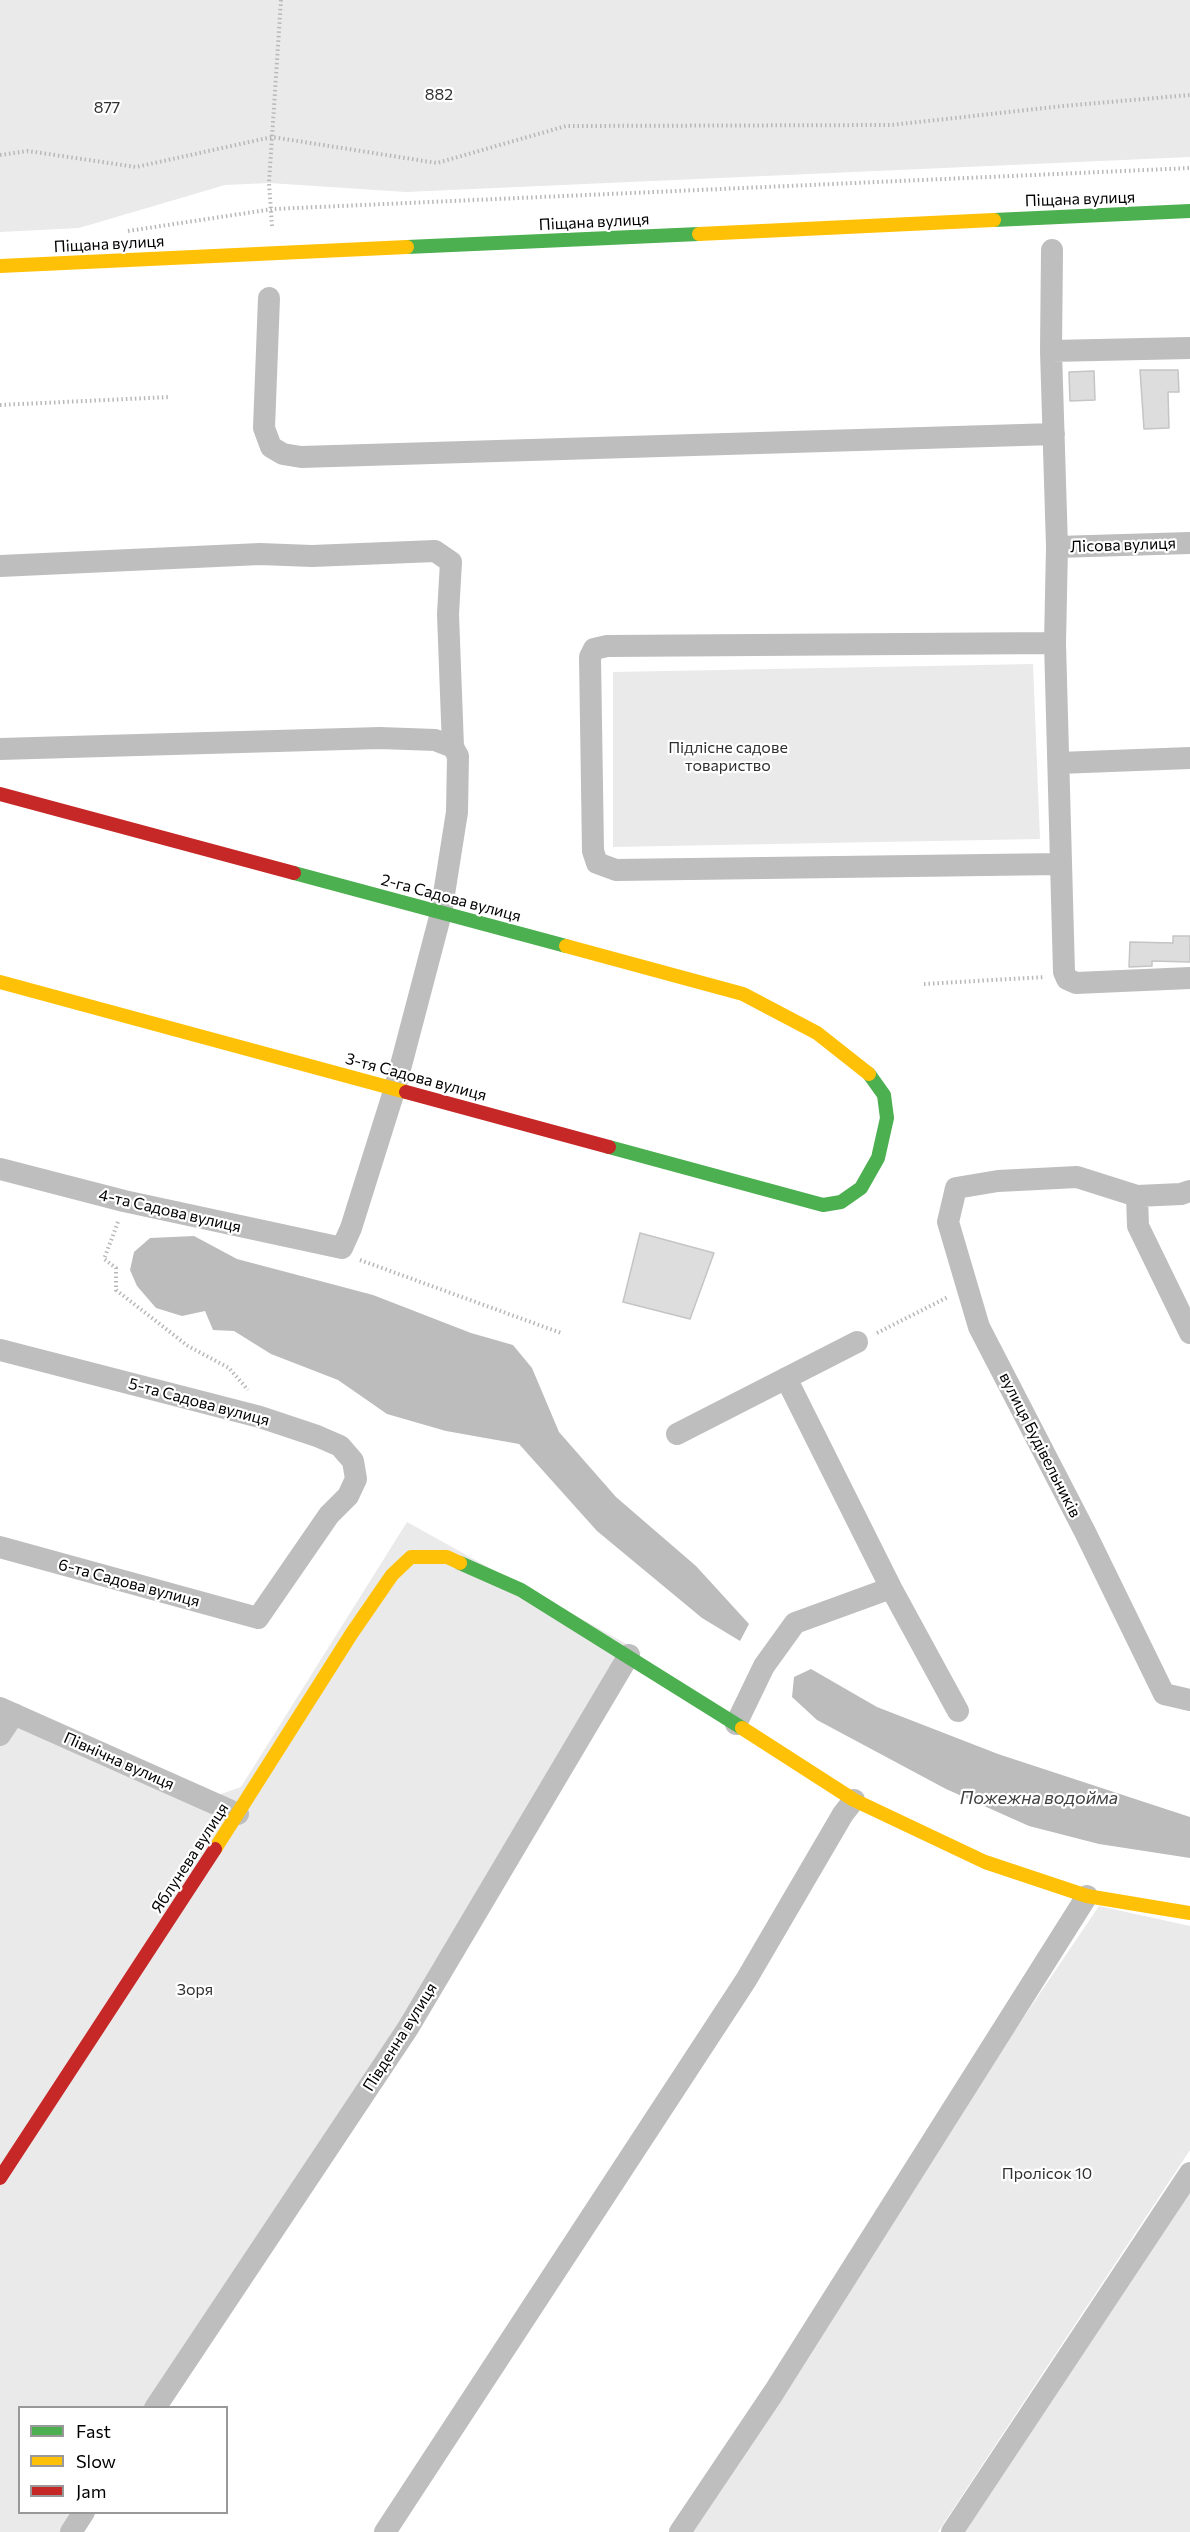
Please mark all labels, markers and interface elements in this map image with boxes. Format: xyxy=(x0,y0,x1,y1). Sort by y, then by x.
park label: 882 xyxy=(425,85,453,105)
park label: 877 xyxy=(94,98,120,118)
street label: Піщана вулиця xyxy=(1024,187,1136,211)
street label: Піщана вулиця xyxy=(538,210,650,234)
street label: Піщана вулиця xyxy=(53,232,165,256)
street label: Лісова вулиця xyxy=(1070,534,1176,556)
park label: Підлісне садове товариство xyxy=(668,738,788,776)
street label: 2-га Садова вулиця xyxy=(379,870,523,926)
street label: 3-тя Садова вулиця xyxy=(343,1049,489,1105)
street label: 4-та Садова вулиця xyxy=(97,1185,243,1237)
street label: вулиця Будівельників xyxy=(995,1369,1085,1521)
street label: 5-та Садова вулиця xyxy=(126,1374,272,1430)
street label: 6-та Садова вулиця xyxy=(56,1555,202,1611)
street label: Північна вулиця xyxy=(61,1728,177,1794)
water label: Пожежна водойма xyxy=(960,1787,1118,1809)
street label: Яблунева вулиця xyxy=(147,1799,233,1917)
street label: Південна вулиця xyxy=(359,1979,441,2095)
park label: Зоря xyxy=(177,1980,213,2000)
park label: Пролісок 10 xyxy=(1002,2164,1092,2184)
legend xyxy=(18,2406,228,2514)
text: Fast xyxy=(76,2420,111,2442)
text: Slow xyxy=(76,2450,116,2472)
text: Jam xyxy=(76,2480,106,2502)

